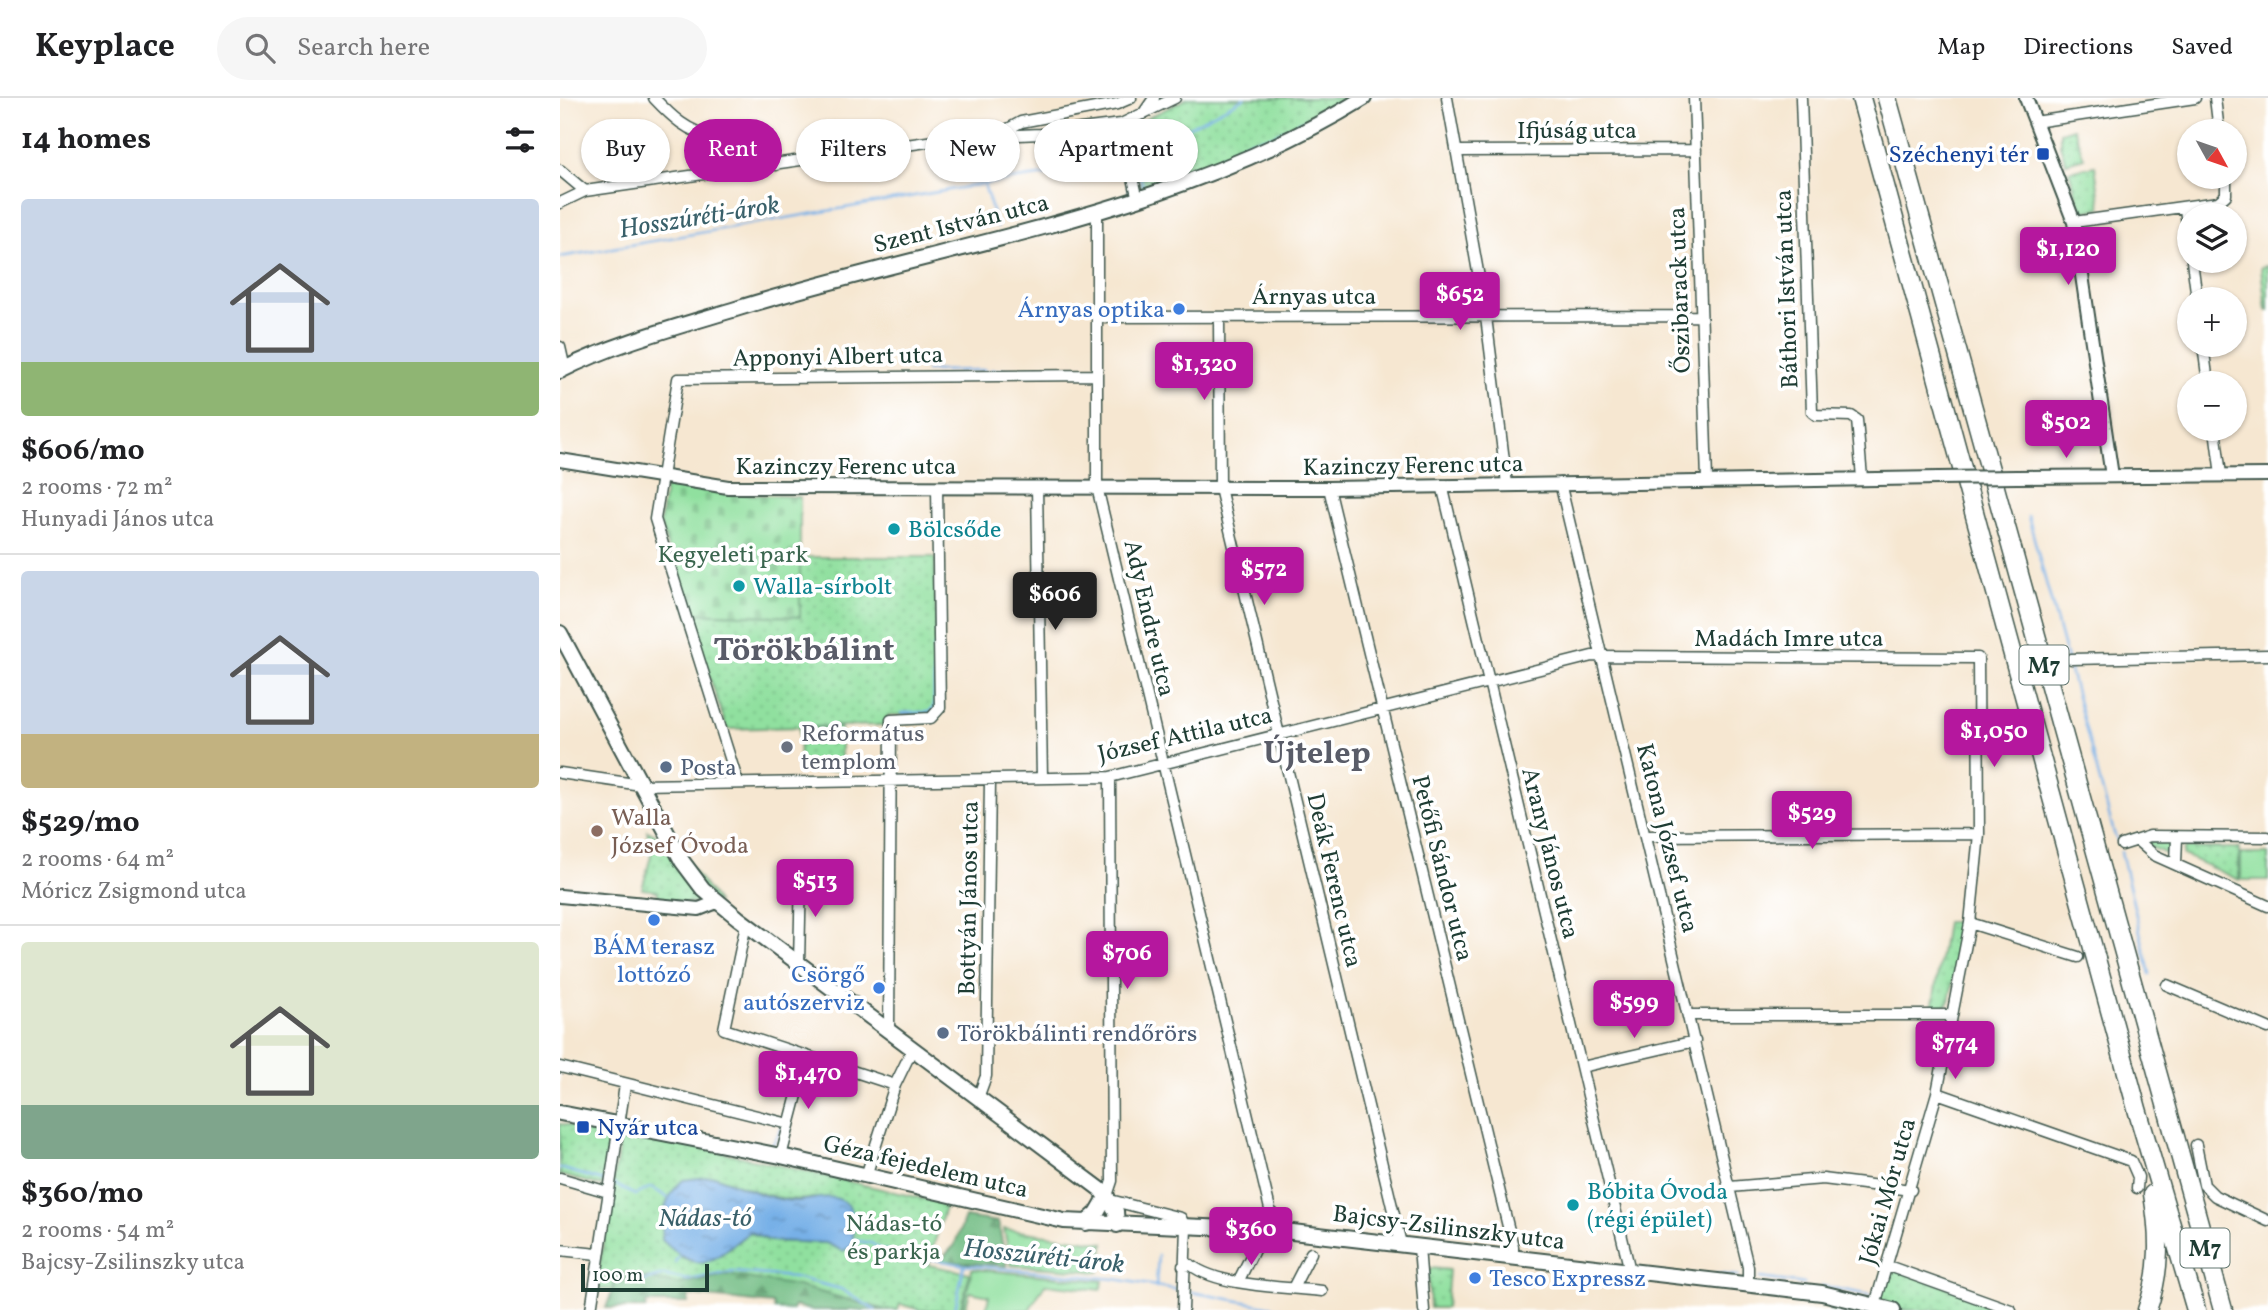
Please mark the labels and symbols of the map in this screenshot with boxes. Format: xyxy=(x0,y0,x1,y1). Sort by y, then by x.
street label: Ifjúság utca xyxy=(1517,115,1637,149)
north arrow xyxy=(2177,119,2247,189)
place label: Széchenyi tér xyxy=(1889,139,2029,173)
marker: Széchenyi tér xyxy=(2035,146,2051,162)
street label: Szent István utca xyxy=(870,187,1053,263)
water label: Hosszúréti-árok xyxy=(617,188,782,248)
street label: Báthori István utca xyxy=(1768,189,1808,389)
street label: Őszibarack utca xyxy=(1661,206,1701,374)
pin: $1,120 xyxy=(2011,228,2125,287)
pin: $652 xyxy=(1419,272,1501,332)
street label: Árnyas utca xyxy=(1252,281,1376,315)
place label: Árnyas optika xyxy=(1017,294,1165,328)
marker: Árnyas optika xyxy=(1171,301,1187,317)
street label: Apponyi Albert utca xyxy=(732,339,944,377)
pin: $1,320 xyxy=(1147,342,1261,402)
pin: $502 xyxy=(2025,400,2107,460)
street label: Kazinczy Ferenc utca xyxy=(1302,448,1524,486)
street label: Kazinczy Ferenc utca xyxy=(736,451,956,485)
place label: Bölcsőde xyxy=(908,514,1001,548)
marker: Bölcsőde xyxy=(886,521,902,537)
street label: Ady Endre utca xyxy=(1113,537,1183,700)
park label: Kegyeleti park xyxy=(658,539,808,573)
pin: $572 xyxy=(1223,547,1305,607)
place label: Walla-sírbolt xyxy=(753,571,893,605)
pin: $606 xyxy=(1014,573,1096,632)
marker: Walla-sírbolt xyxy=(731,578,747,594)
street label: Madách Imre utca xyxy=(1694,623,1884,657)
district label: Törökbálint xyxy=(713,630,895,674)
road number: M7 xyxy=(2020,646,2068,684)
street label: József Attila utca xyxy=(1095,699,1276,773)
pin: $1,050 xyxy=(1937,710,2051,769)
place label: Református templom xyxy=(801,718,924,780)
district label: Újtelep xyxy=(1263,733,1371,777)
marker: Református templom xyxy=(779,739,795,755)
street label: Katona József utca xyxy=(1626,740,1706,937)
place label: Posta xyxy=(680,752,737,786)
marker: Posta xyxy=(658,759,674,775)
street label: Arany János utca xyxy=(1511,764,1587,943)
street label: Petőfi Sándor utca xyxy=(1401,772,1481,965)
street label: Deák Ferenc utca xyxy=(1296,790,1370,971)
pin: $529 xyxy=(1771,792,1853,851)
street label: Bottyán János utca xyxy=(951,800,989,996)
place label: Walla József Óvoda xyxy=(611,802,749,864)
marker: Walla József Óvoda xyxy=(589,823,605,839)
pin: $513 xyxy=(774,860,856,919)
marker: BÁM terasz lottózó xyxy=(646,912,662,928)
place label: BÁM terasz lottózó xyxy=(593,931,715,993)
pin: $706 xyxy=(1086,932,1168,991)
place label: Csörgő autószerviz xyxy=(743,959,865,1021)
marker: Csörgő autószerviz xyxy=(871,980,887,996)
pin: $599 xyxy=(1593,981,1675,1040)
place label: Törökbálinti rendőrörs xyxy=(957,1018,1197,1052)
pin: $774 xyxy=(1914,1021,1996,1081)
marker: Törökbálinti rendőrörs xyxy=(935,1025,951,1041)
pin: $1,470 xyxy=(751,1052,865,1111)
place label: Nyár utca xyxy=(597,1112,699,1146)
street label: Jókai Mór utca xyxy=(1852,1114,1926,1269)
marker: Nyár utca xyxy=(575,1119,591,1135)
street label: Géza fejedelem utca xyxy=(820,1128,1031,1208)
place label: Bóbita Óvoda (régi épület) xyxy=(1587,1176,1728,1238)
marker: Bóbita Óvoda (régi épület) xyxy=(1565,1197,1581,1213)
street label: Bajcsy-Zsilinszky utca xyxy=(1331,1198,1567,1260)
water label: Nádas-tó xyxy=(658,1201,752,1237)
park label: Nádas-tó és parkja xyxy=(846,1208,942,1270)
pin: $360 xyxy=(1210,1208,1292,1267)
road number: M7 xyxy=(2180,1228,2230,1268)
water label: Hosszúréti-árok xyxy=(961,1231,1126,1283)
scale bar xyxy=(581,1261,709,1293)
place label: Tesco Expressz xyxy=(1489,1263,1646,1297)
marker: Tesco Expressz xyxy=(1467,1270,1483,1286)

